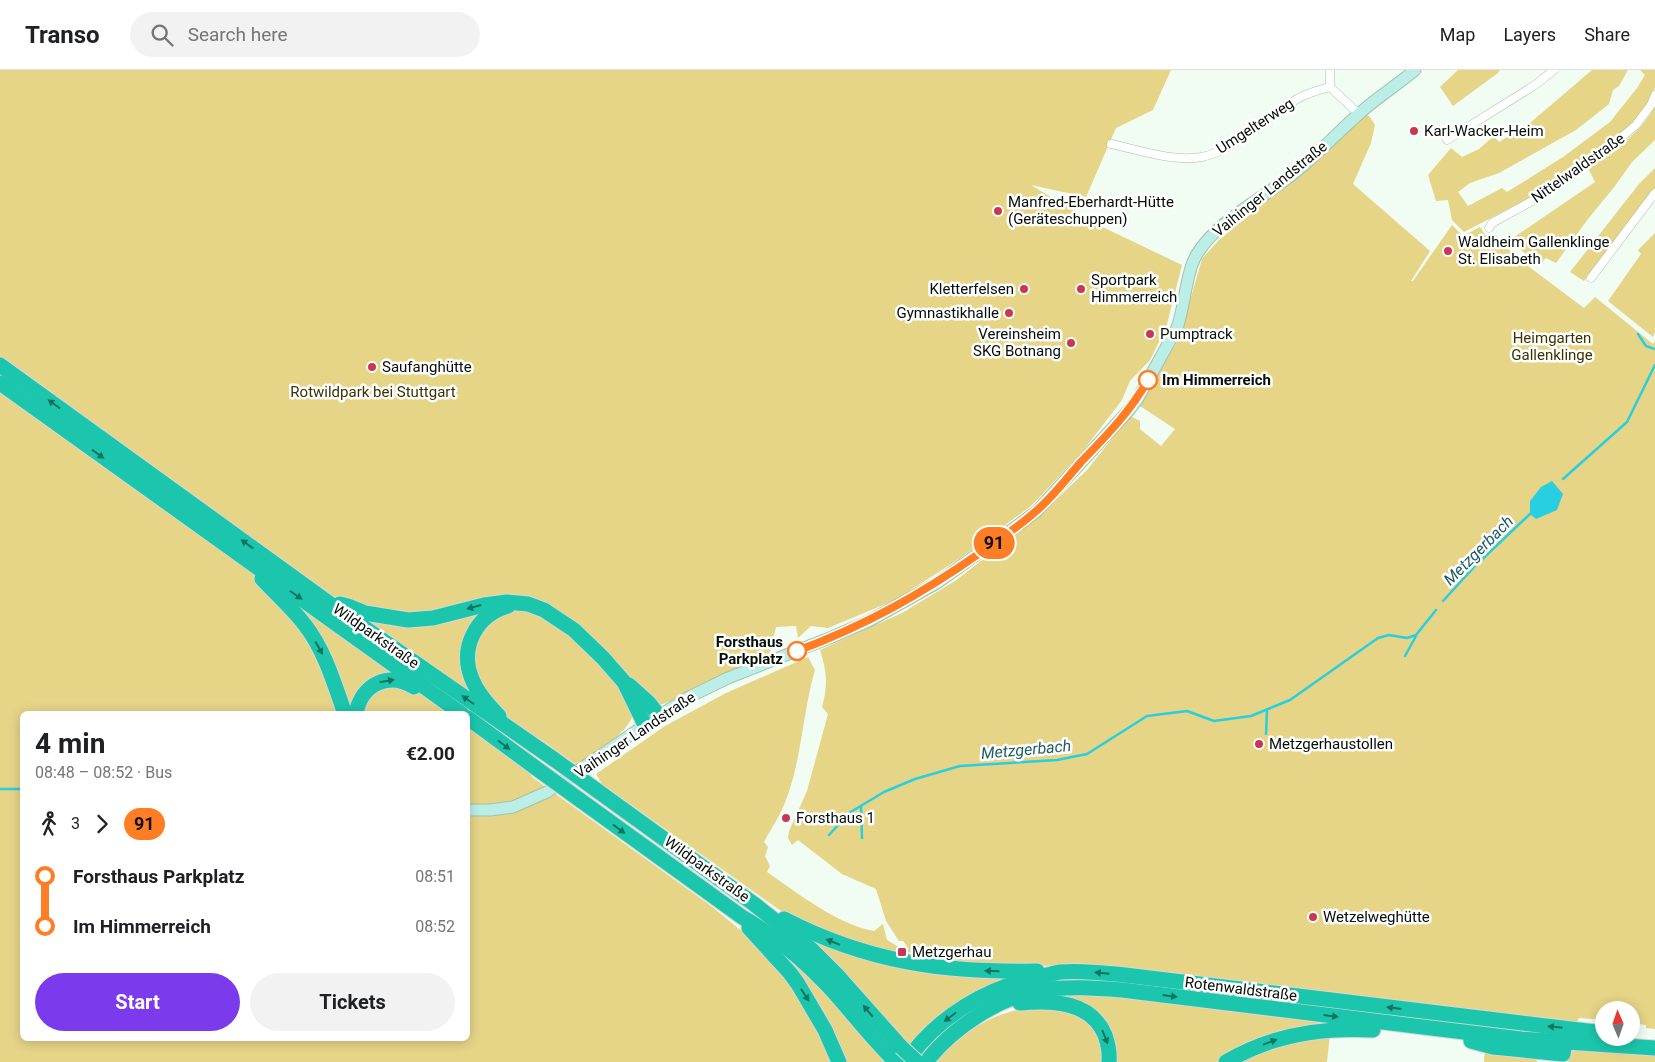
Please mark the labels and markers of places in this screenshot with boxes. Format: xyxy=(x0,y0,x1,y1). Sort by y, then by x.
place label: Karl-Wacker-Heim xyxy=(1424,122,1544,140)
marker: Karl-Wacker-Heim xyxy=(1408,125,1420,137)
place label: Manfred-Eberhardt-Hütte (Geräteschuppen) xyxy=(1008,193,1174,228)
marker: Manfred-Eberhardt-Hütte (Geräteschuppen) xyxy=(992,205,1004,217)
place label: Waldheim Gallenklinge St. Elisabeth xyxy=(1458,233,1610,268)
marker: Waldheim Gallenklinge St. Elisabeth xyxy=(1442,245,1454,257)
place label: Sportpark Himmerreich xyxy=(1091,271,1177,306)
place label: Kletterfelsen xyxy=(929,280,1014,298)
marker: Kletterfelsen xyxy=(1018,283,1030,295)
marker: Sportpark Himmerreich xyxy=(1075,283,1087,295)
place label: Gymnastikhalle xyxy=(897,304,999,322)
marker: Gymnastikhalle xyxy=(1003,307,1015,319)
place label: Vereinsheim SKG Botnang xyxy=(973,325,1061,360)
place label: Pumptrack xyxy=(1160,325,1233,343)
marker: Pumptrack xyxy=(1144,328,1156,340)
marker: Vereinsheim SKG Botnang xyxy=(1065,337,1077,349)
place label: Saufanghütte xyxy=(382,358,472,376)
marker: Saufanghütte xyxy=(366,361,378,373)
marker: Im Himmerreich xyxy=(1138,370,1158,390)
place label: Im Himmerreich xyxy=(1162,371,1271,389)
place label: Forsthaus Parkplatz xyxy=(716,633,783,668)
marker: Forsthaus Parkplatz xyxy=(787,641,807,661)
place label: Metzgerhaustollen xyxy=(1269,735,1393,753)
marker: Metzgerhaustollen xyxy=(1253,738,1265,750)
place label: Forsthaus 1 xyxy=(796,809,875,827)
marker: Forsthaus 1 xyxy=(780,812,792,824)
place label: Wetzelweghütte xyxy=(1323,908,1430,926)
marker: Wetzelweghütte xyxy=(1307,911,1319,923)
place label: Metzgerhau xyxy=(912,943,991,961)
marker: Metzgerhau xyxy=(896,946,908,958)

